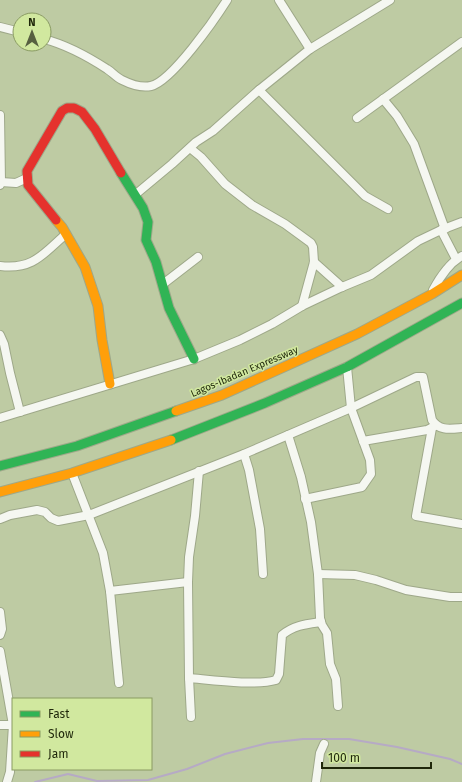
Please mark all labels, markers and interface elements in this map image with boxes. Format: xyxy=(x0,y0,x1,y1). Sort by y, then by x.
north arrow xyxy=(12,12,52,52)
text: N xyxy=(28,16,36,29)
street label: Lagos-Ibadan Expressway xyxy=(189,344,300,400)
legend xyxy=(12,698,152,770)
text: Fast xyxy=(48,707,70,721)
text: Slow xyxy=(48,727,74,741)
scale bar xyxy=(322,744,431,770)
text: Jam xyxy=(48,747,68,761)
text: 100 m xyxy=(328,751,360,765)

